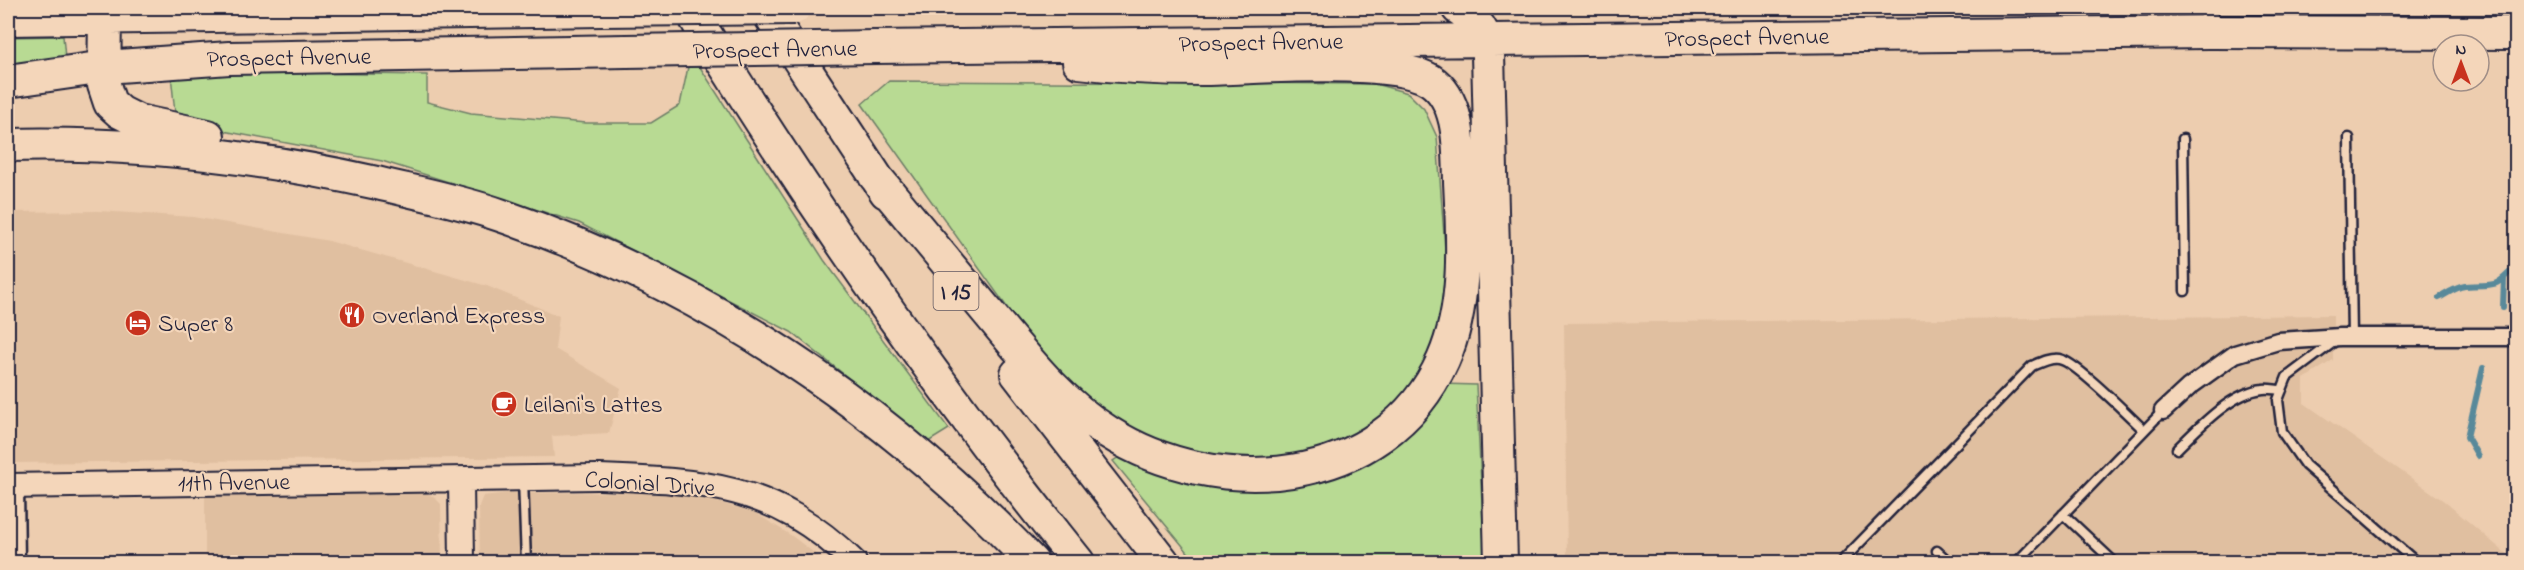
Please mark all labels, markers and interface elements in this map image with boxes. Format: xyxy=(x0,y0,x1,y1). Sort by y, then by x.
street label: Prospect Avenue xyxy=(1664,21,1830,58)
street label: Prospect Avenue xyxy=(1178,26,1344,63)
street label: Prospect Avenue xyxy=(692,33,858,70)
north arrow xyxy=(2431,33,2491,93)
text: N xyxy=(2456,38,2467,62)
street label: Prospect Avenue xyxy=(206,41,372,78)
road number: I 15 xyxy=(934,272,978,310)
restaurant icon: Overland Express xyxy=(337,300,367,330)
place label: Overland Express xyxy=(372,300,545,335)
hotel icon: Super 8 xyxy=(123,308,153,338)
place label: Super 8 xyxy=(158,308,233,343)
cafe icon: Leilani's Lattes xyxy=(489,389,519,419)
place label: Leilani's Lattes xyxy=(524,389,663,424)
street label: Colonial Drive xyxy=(583,463,716,508)
street label: 11th Avenue xyxy=(177,466,291,503)

